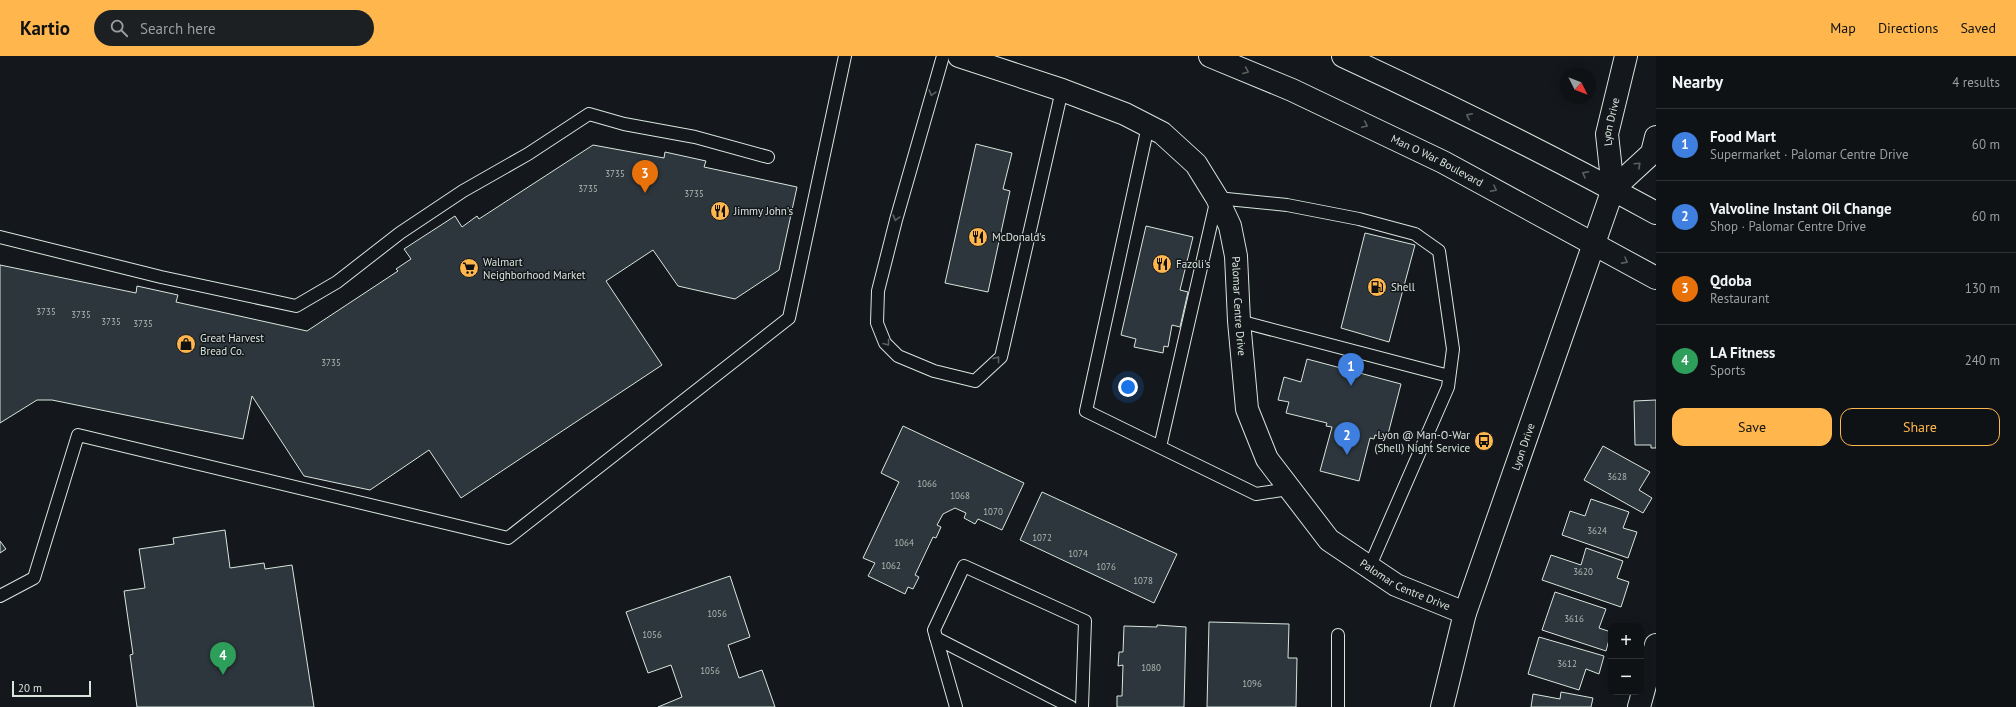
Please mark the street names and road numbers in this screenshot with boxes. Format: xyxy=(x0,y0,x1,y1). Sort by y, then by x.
street label: Lyon Drive xyxy=(1600,96,1623,147)
street label: Man O War Boulevard xyxy=(1389,131,1486,190)
street label: Palomar Centre Drive xyxy=(1229,256,1249,357)
street label: Lyon Drive xyxy=(1508,421,1538,472)
street label: Palomar Centre Drive xyxy=(1357,556,1453,613)

